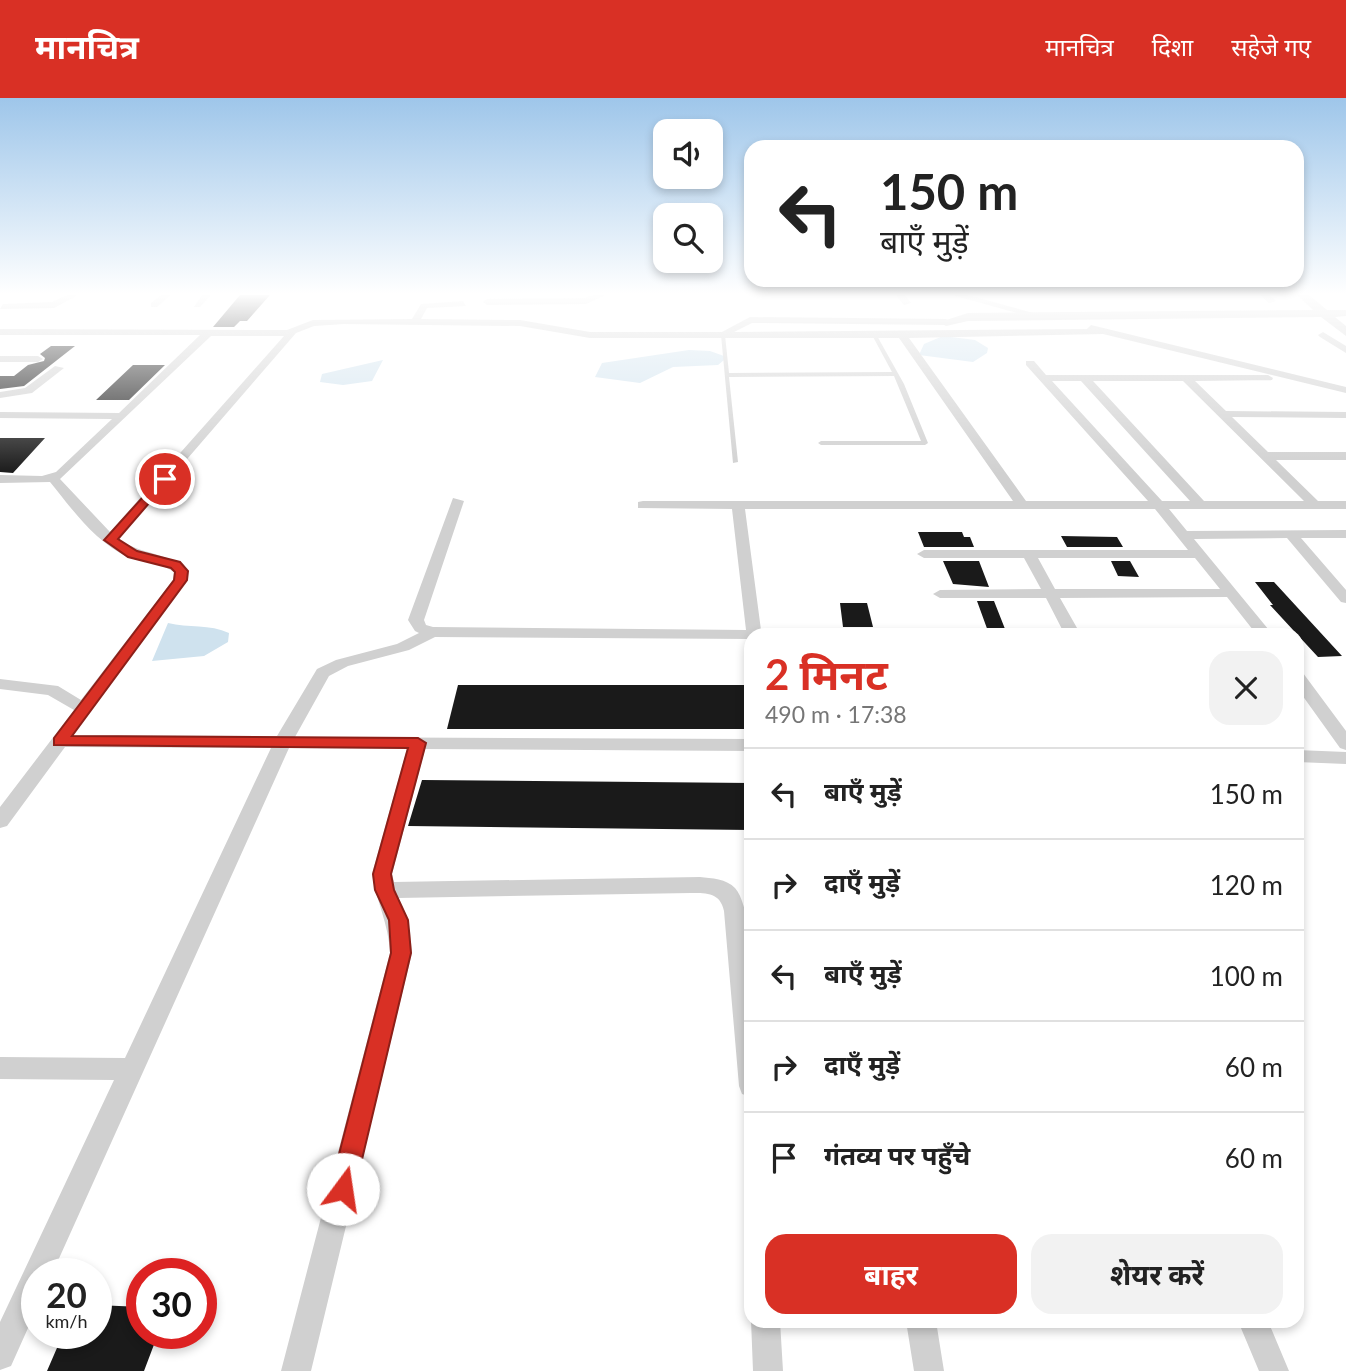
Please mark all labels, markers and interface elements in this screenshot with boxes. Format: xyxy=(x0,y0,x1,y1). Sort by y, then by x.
text: मानचित्र xyxy=(35,26,139,66)
text: मानचित्र xyxy=(1045,32,1114,61)
text: दिशा xyxy=(1152,32,1193,61)
text: सहेजे गए xyxy=(1231,32,1311,61)
map controls xyxy=(653,119,723,273)
button: sound xyxy=(653,119,723,189)
text: 150 m xyxy=(880,162,1018,220)
icon: left xyxy=(765,168,856,259)
button: search xyxy=(653,203,723,273)
text: बाएँ मुड़ें xyxy=(880,221,969,260)
pin xyxy=(135,449,195,509)
icon: arrive xyxy=(146,460,184,498)
text: 2 मिनट xyxy=(765,649,888,699)
button: close xyxy=(1209,651,1283,725)
text: 490 m · 17:38 xyxy=(765,700,907,728)
icon: left xyxy=(765,775,803,813)
text: बाएँ मुड़ें xyxy=(824,775,902,807)
text: 150 m xyxy=(1210,778,1283,810)
icon: right xyxy=(765,866,803,904)
text: दाएँ मुड़ें xyxy=(824,866,900,898)
text: 120 m xyxy=(1210,869,1283,901)
icon: left xyxy=(765,957,803,995)
text: बाएँ मुड़ें xyxy=(824,957,902,989)
text: 100 m xyxy=(1210,960,1283,992)
icon: right xyxy=(765,1048,803,1086)
text: दाएँ मुड़ें xyxy=(824,1048,900,1080)
text: 60 m xyxy=(1225,1051,1283,1083)
icon: arrive xyxy=(765,1139,803,1177)
text: गंतव्य पर पहुँचे xyxy=(824,1139,970,1171)
text: 60 m xyxy=(1225,1142,1283,1174)
position arrow xyxy=(306,1152,380,1226)
button: बाहर xyxy=(765,1234,1017,1314)
button: शेयर करें xyxy=(1031,1234,1283,1314)
speed limit sign: 30 xyxy=(126,1258,217,1349)
text: 20 xyxy=(46,1273,87,1315)
text: km/h xyxy=(45,1310,88,1332)

